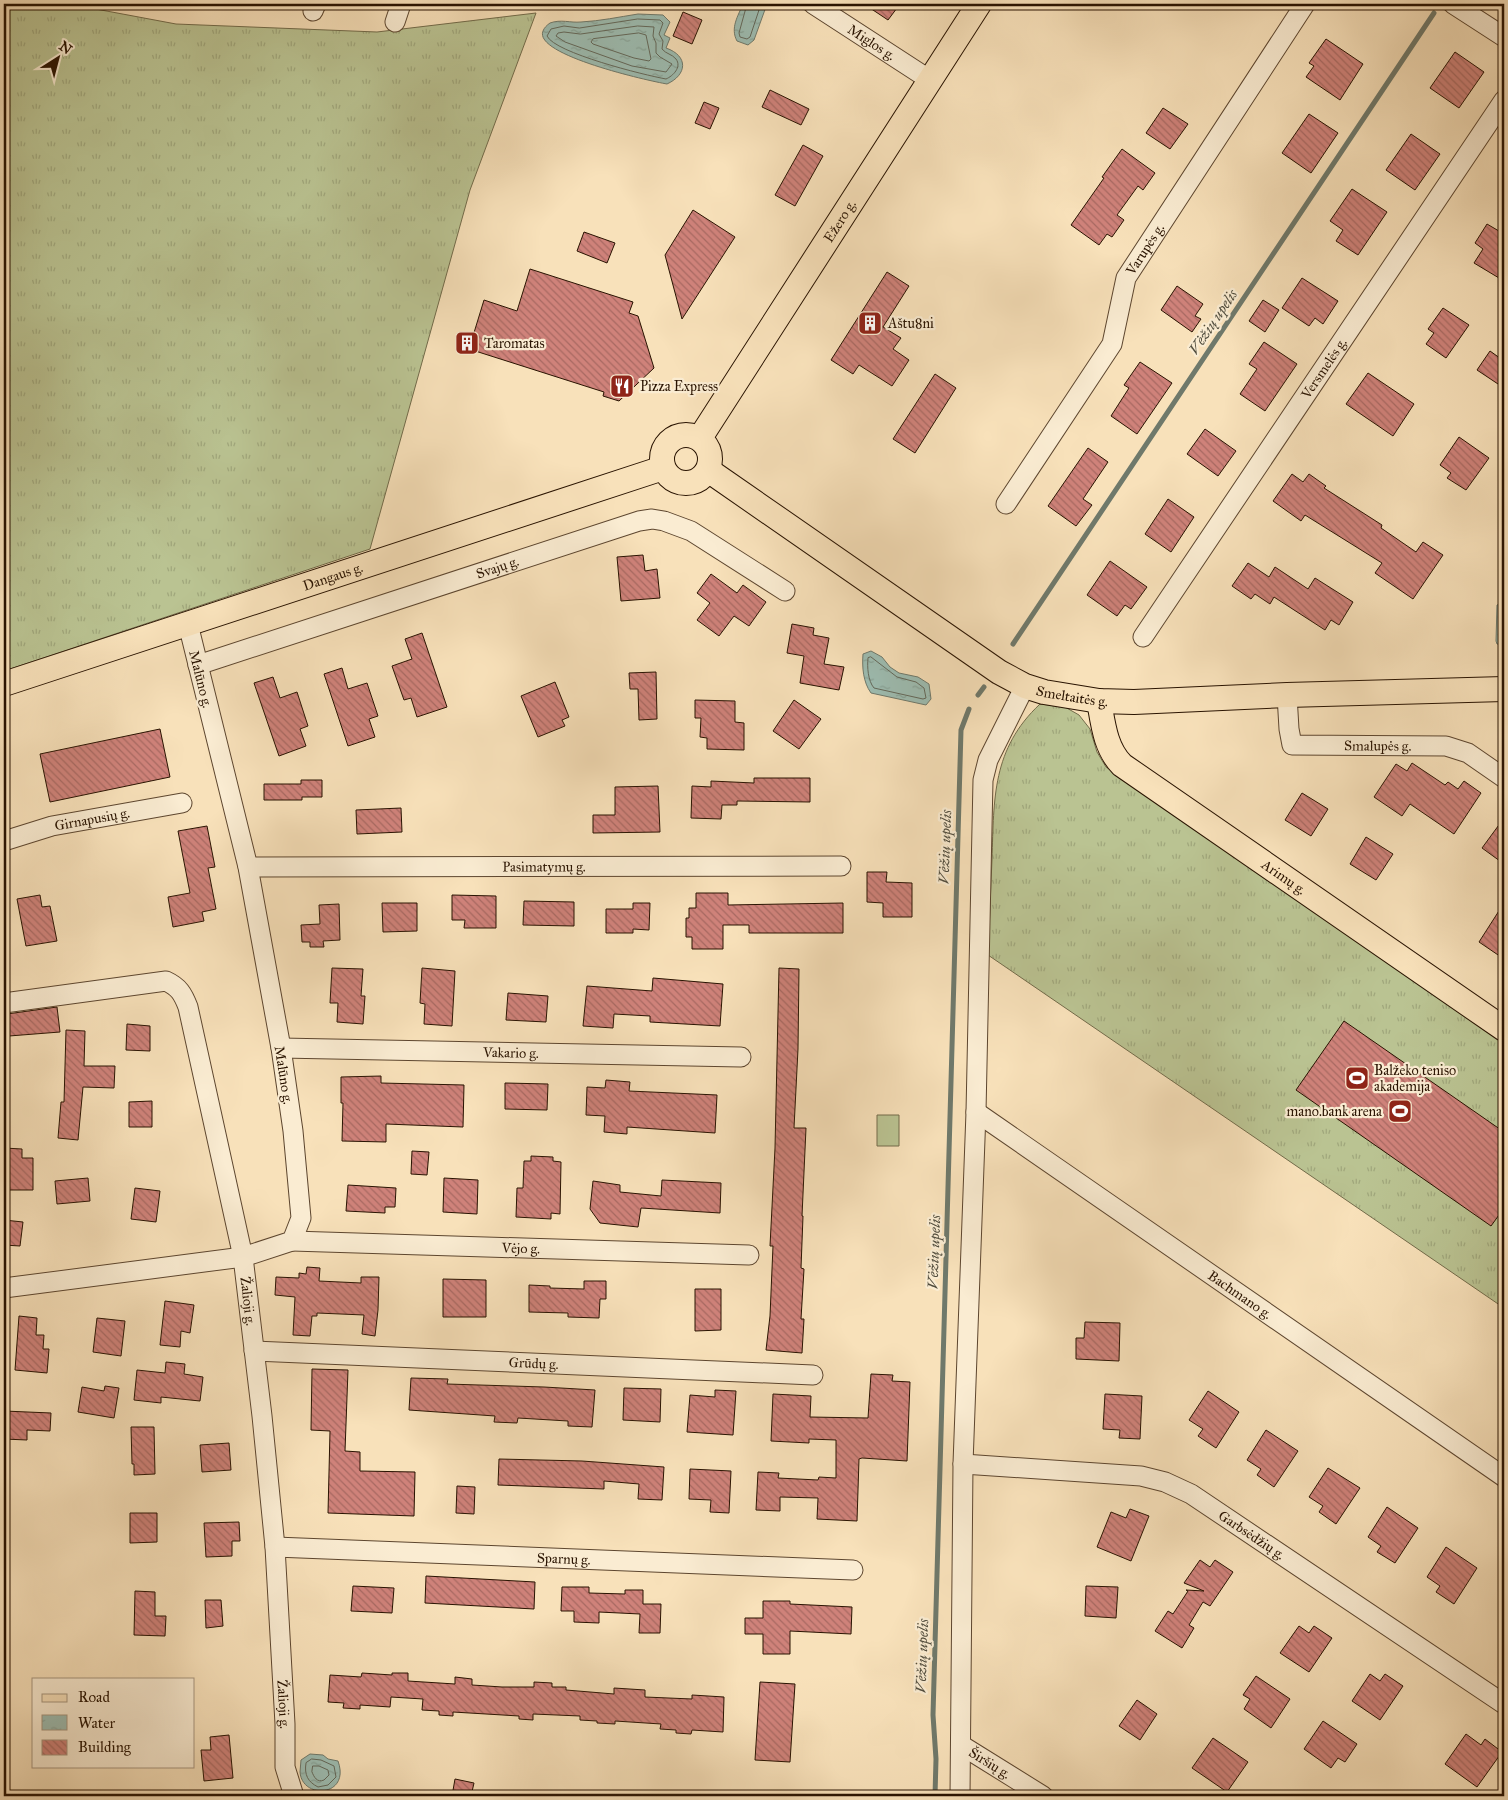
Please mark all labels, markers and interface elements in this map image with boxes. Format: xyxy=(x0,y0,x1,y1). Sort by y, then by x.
street label: Miglos g. xyxy=(844,21,898,64)
north arrow xyxy=(32,32,82,82)
text: N xyxy=(56,38,75,58)
street label: Ežero g. xyxy=(820,197,860,246)
street label: Varupės g. xyxy=(1122,220,1168,279)
water label: Vėžių upelis xyxy=(1185,285,1243,359)
building icon: Aštu8ni xyxy=(857,310,883,336)
place label: Aštu8ni xyxy=(887,315,934,332)
building icon: Taromatas xyxy=(454,330,480,356)
place label: Taromatas xyxy=(484,335,545,352)
street label: Versmelės g. xyxy=(1297,335,1351,403)
restaurant icon: Pizza Express xyxy=(609,373,635,399)
place label: Pizza Express xyxy=(640,378,718,395)
street label: Svajų g. xyxy=(474,553,521,583)
street label: Dangaus g. xyxy=(301,559,365,594)
street label: Malūno g. xyxy=(185,649,216,710)
street label: Smeltaitės g. xyxy=(1034,682,1108,710)
street label: Smalupės g. xyxy=(1344,737,1411,755)
street label: Girnapusių g. xyxy=(53,804,131,834)
water label: Vėžių upelis xyxy=(935,809,956,885)
street label: Arimų g. xyxy=(1257,855,1309,899)
street label: Pasimatymų g. xyxy=(502,858,586,876)
street label: Vakario g. xyxy=(482,1044,539,1062)
street label: Malūno g. xyxy=(271,1045,297,1105)
place label: Balžeko teniso akademija xyxy=(1374,1062,1456,1095)
sports icon: Balžeko teniso akademija xyxy=(1344,1065,1370,1091)
sports icon: mano.bank arena xyxy=(1387,1098,1413,1124)
place label: mano.bank arena xyxy=(1286,1103,1382,1120)
water label: Vėžių upelis xyxy=(924,1214,945,1290)
street label: Vėjo g. xyxy=(500,1239,540,1258)
street label: Bachmano g. xyxy=(1205,1267,1275,1323)
street label: Žalioji g. xyxy=(236,1275,259,1327)
street label: Grūdų g. xyxy=(508,1354,559,1373)
street label: Garbsėdžių g. xyxy=(1215,1507,1288,1564)
street label: Sparnų g. xyxy=(537,1549,591,1569)
water label: Vėžių upelis xyxy=(912,1618,933,1694)
legend xyxy=(32,1678,195,1768)
street label: Žalioji g. xyxy=(274,1679,293,1729)
text: Road xyxy=(78,1688,110,1706)
text: Water xyxy=(78,1714,115,1732)
text: Building xyxy=(78,1738,132,1756)
street label: Širšių g. xyxy=(966,1742,1014,1783)

